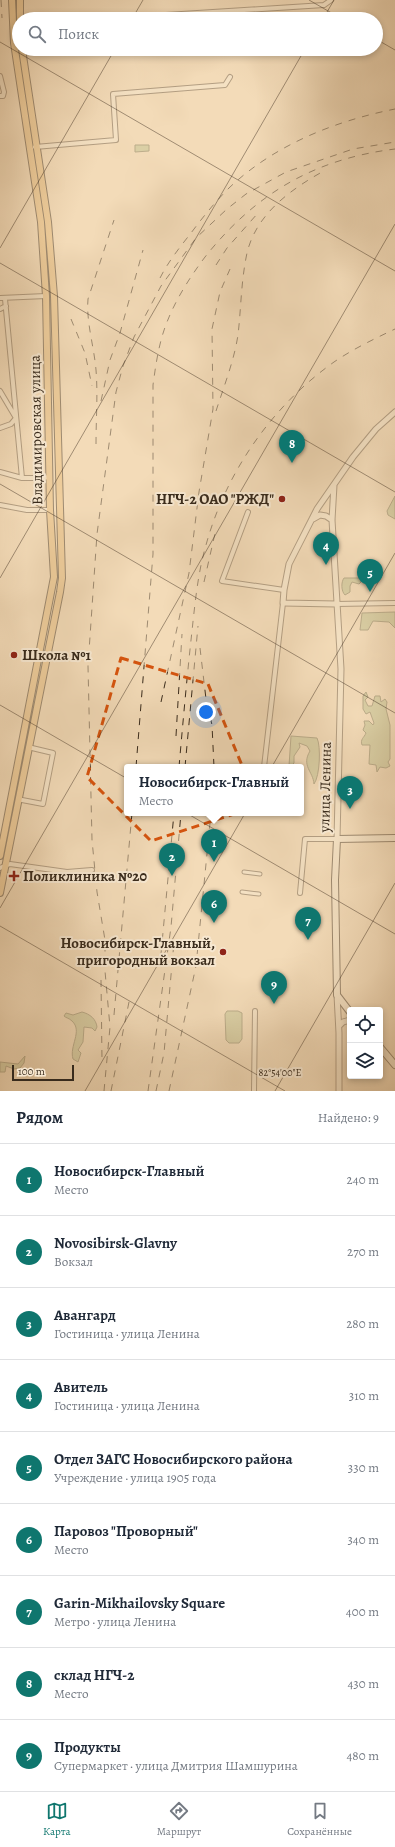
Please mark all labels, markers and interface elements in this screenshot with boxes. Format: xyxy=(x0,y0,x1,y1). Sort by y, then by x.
search box xyxy=(12,12,383,56)
icon: search xyxy=(26,23,48,45)
text: Поиск xyxy=(58,24,99,44)
street label: Владимировская улица xyxy=(25,355,47,505)
pin: 8 xyxy=(279,430,305,463)
place label: НГЧ-2 ОАО "РЖД" xyxy=(156,489,274,509)
marker: НГЧ-2 ОАО "РЖД" xyxy=(277,494,287,504)
pin: 4 xyxy=(313,532,339,565)
pin: 5 xyxy=(357,559,383,592)
place label: Школа №1 xyxy=(22,645,92,665)
marker: Школа №1 xyxy=(9,650,19,660)
your location xyxy=(196,702,216,722)
street label: улица Ленина xyxy=(314,741,336,834)
popup xyxy=(124,764,304,816)
text: Новосибирск-Главный xyxy=(139,772,289,792)
pin: 3 xyxy=(337,776,363,809)
text: Место xyxy=(139,792,173,809)
pin: 1 xyxy=(201,829,227,862)
pin: 2 xyxy=(159,843,185,876)
place label: Поликлиника №20 xyxy=(23,866,148,886)
marker: Поликлиника №20 xyxy=(8,870,20,882)
pin: 6 xyxy=(201,890,227,923)
pin: 7 xyxy=(295,907,321,940)
place label: Новосибирск-Главный, пригородный вокзал xyxy=(60,933,215,970)
marker: Новосибирск-Главный, пригородный вокзал xyxy=(218,947,228,957)
pin: 9 xyxy=(261,971,287,1004)
map controls xyxy=(347,1007,383,1079)
button: locate xyxy=(347,1007,383,1043)
button: layers xyxy=(347,1043,383,1079)
scale bar xyxy=(12,1063,74,1082)
text: 100 m xyxy=(18,1064,45,1079)
text: 82°54'00"E xyxy=(259,1066,301,1079)
text: Рядом xyxy=(16,1106,63,1129)
text: Найдено: 9 xyxy=(318,1109,379,1126)
text: Новосибирск-Главный xyxy=(54,1161,204,1181)
text: 1 xyxy=(27,1171,31,1188)
text: 240 m xyxy=(347,1171,379,1188)
text: Место xyxy=(54,1181,89,1198)
text: Novosibirsk-Glavny xyxy=(54,1233,177,1253)
text: 2 xyxy=(26,1243,32,1260)
text: 270 m xyxy=(347,1243,379,1260)
text: Вокзал xyxy=(54,1253,93,1270)
text: Авангард xyxy=(54,1305,116,1325)
text: 3 xyxy=(26,1315,32,1332)
text: 280 m xyxy=(346,1315,379,1332)
text: Гостиница · улица Ленина xyxy=(54,1325,200,1342)
text: Авитель xyxy=(54,1377,108,1397)
text: 4 xyxy=(26,1387,32,1404)
text: 310 m xyxy=(349,1387,379,1404)
text: Гостиница · улица Ленина xyxy=(54,1397,200,1414)
text: Отдел ЗАГС Новосибирского района xyxy=(54,1449,293,1469)
text: 5 xyxy=(26,1459,32,1476)
text: 330 m xyxy=(348,1459,379,1476)
text: Учреждение · улица 1905 года xyxy=(54,1469,216,1486)
text: Паровоз "Проворный" xyxy=(54,1521,198,1541)
text: 6 xyxy=(26,1531,32,1548)
text: 340 m xyxy=(347,1531,379,1548)
text: Место xyxy=(54,1541,89,1558)
text: Garin-Mikhailovsky Square xyxy=(54,1593,225,1613)
text: 7 xyxy=(26,1603,32,1620)
text: 400 m xyxy=(346,1603,379,1620)
text: Метро · улица Ленина xyxy=(54,1613,176,1630)
text: склад НГЧ-2 xyxy=(54,1665,135,1685)
text: 8 xyxy=(26,1675,32,1692)
text: 430 m xyxy=(347,1675,379,1692)
text: Место xyxy=(54,1685,89,1702)
text: Продукты xyxy=(54,1737,121,1757)
text: 9 xyxy=(26,1747,32,1764)
text: 480 m xyxy=(346,1747,379,1764)
text: Супермаркет · улица Дмитрия Шамшурина xyxy=(54,1757,298,1774)
tab: Карта xyxy=(43,1800,71,1839)
tab: Маршрут xyxy=(157,1800,201,1839)
tab: Сохранённые xyxy=(287,1800,352,1839)

